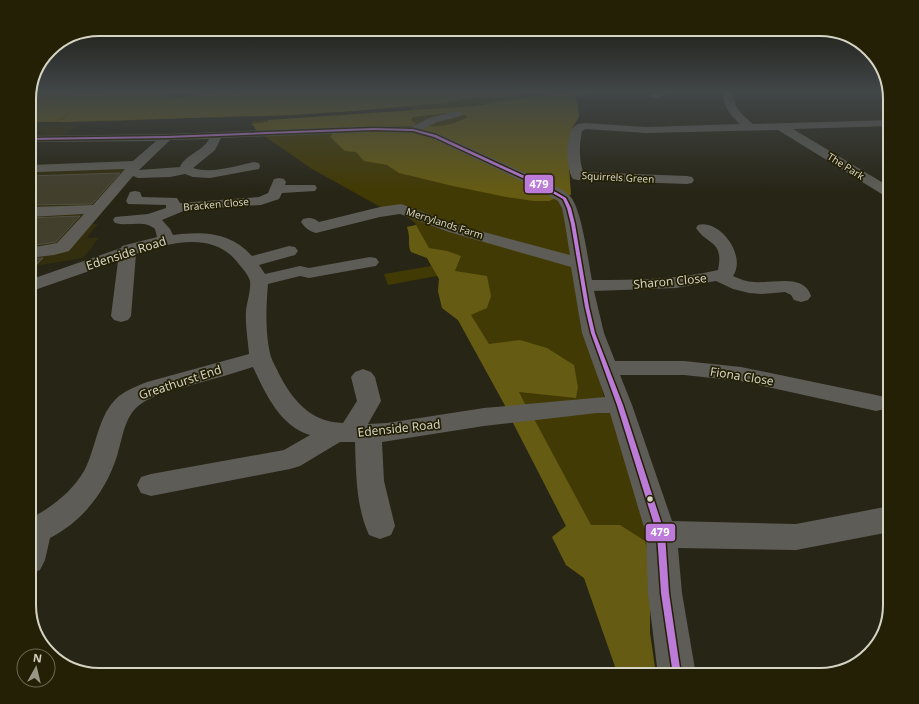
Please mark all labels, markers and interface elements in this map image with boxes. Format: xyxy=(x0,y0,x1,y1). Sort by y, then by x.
street label: The Park xyxy=(825,149,868,183)
street label: Squirrels Green xyxy=(581,168,655,186)
line badge: 479 xyxy=(524,174,554,194)
text: 479 xyxy=(530,176,548,191)
street label: Bracken Close xyxy=(183,194,250,214)
street label: Merrylands Farm xyxy=(405,204,485,242)
street label: Edenside Road xyxy=(84,232,168,274)
street label: Sharon Close xyxy=(633,269,708,293)
street label: Greathurst End xyxy=(137,361,223,403)
street label: Fiona Close xyxy=(709,363,775,389)
street label: Edenside Road xyxy=(357,415,441,441)
unlabelled marker xyxy=(645,494,655,504)
line badge: 479 xyxy=(645,523,676,542)
text: 479 xyxy=(651,524,669,539)
north arrow xyxy=(16,648,56,688)
text: N xyxy=(32,650,43,666)

